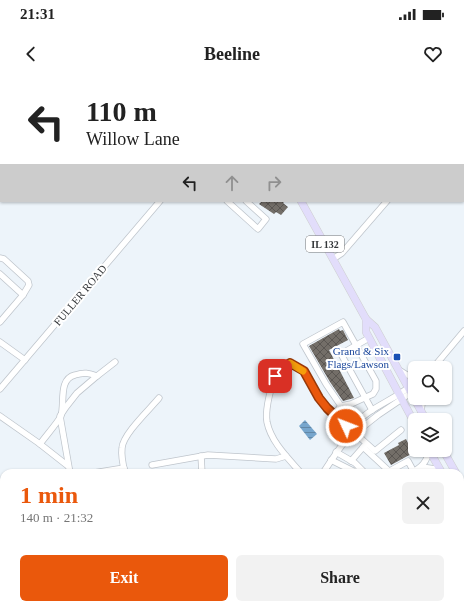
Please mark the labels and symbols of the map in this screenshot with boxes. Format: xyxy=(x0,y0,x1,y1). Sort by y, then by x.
road number: IL 132 xyxy=(306,236,344,252)
street label: FULLER ROAD xyxy=(51,262,109,328)
place label: Grand & Six Flags/Lawson xyxy=(327,345,389,370)
marker: Grand & Six Flags/Lawson xyxy=(392,352,402,362)
pin xyxy=(258,359,292,393)
position arrow xyxy=(325,405,367,447)

